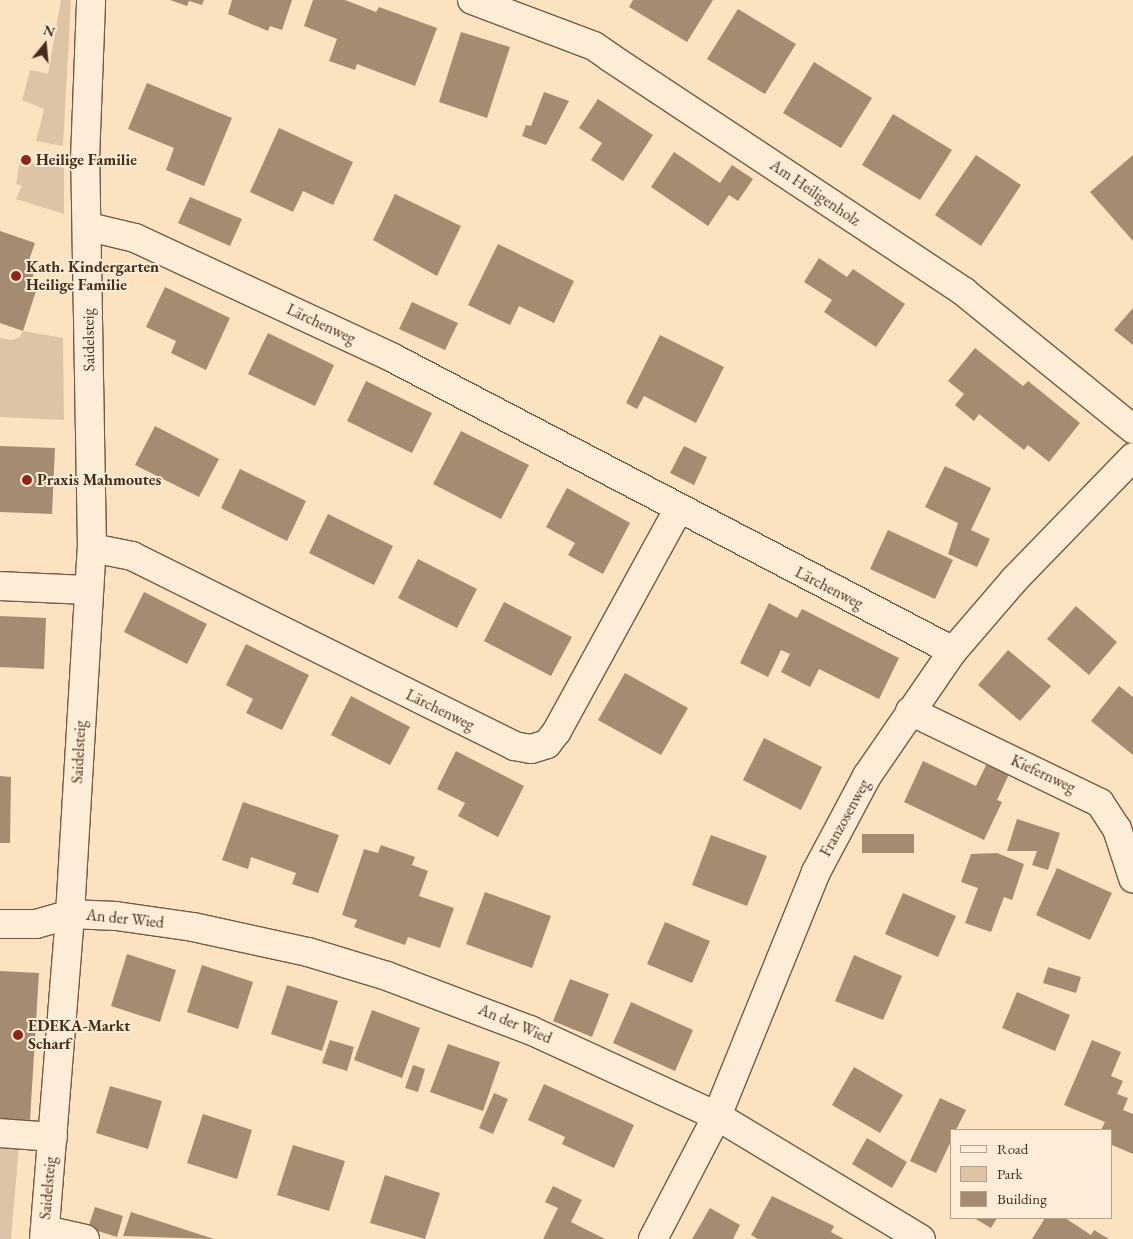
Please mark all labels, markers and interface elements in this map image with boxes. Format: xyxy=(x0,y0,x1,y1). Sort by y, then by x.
north arrow xyxy=(20,20,70,70)
text: N xyxy=(41,20,57,41)
place label: Heilige Familie xyxy=(36,150,137,170)
marker: Heilige Familie xyxy=(20,154,32,166)
street label: Am Heiligenholz xyxy=(766,156,864,230)
place label: Kath. Kindergarten Heilige Familie xyxy=(26,257,159,295)
marker: Kath. Kindergarten Heilige Familie xyxy=(10,270,22,282)
street label: Lärchenweg xyxy=(283,300,359,348)
street label: Saidelsteig xyxy=(79,308,99,372)
place label: Praxis Mahmoutes xyxy=(37,470,161,490)
marker: Praxis Mahmoutes xyxy=(21,474,33,486)
street label: Lärchenweg xyxy=(792,563,866,613)
street label: Lärchenweg xyxy=(403,685,477,735)
street label: Saidelsteig xyxy=(68,720,90,784)
street label: Kiefernweg xyxy=(1008,751,1078,797)
street label: Franzosenweg xyxy=(816,776,874,860)
street label: An der Wied xyxy=(85,905,165,933)
street label: An der Wied xyxy=(475,1000,555,1048)
place label: EDEKA-Markt Scharf xyxy=(28,1016,130,1054)
marker: EDEKA-Markt Scharf xyxy=(12,1029,24,1041)
legend xyxy=(950,1129,1113,1219)
text: Road xyxy=(997,1139,1028,1158)
street label: Saidelsteig xyxy=(36,1156,60,1220)
text: Park xyxy=(997,1164,1023,1183)
text: Building xyxy=(997,1189,1047,1208)

